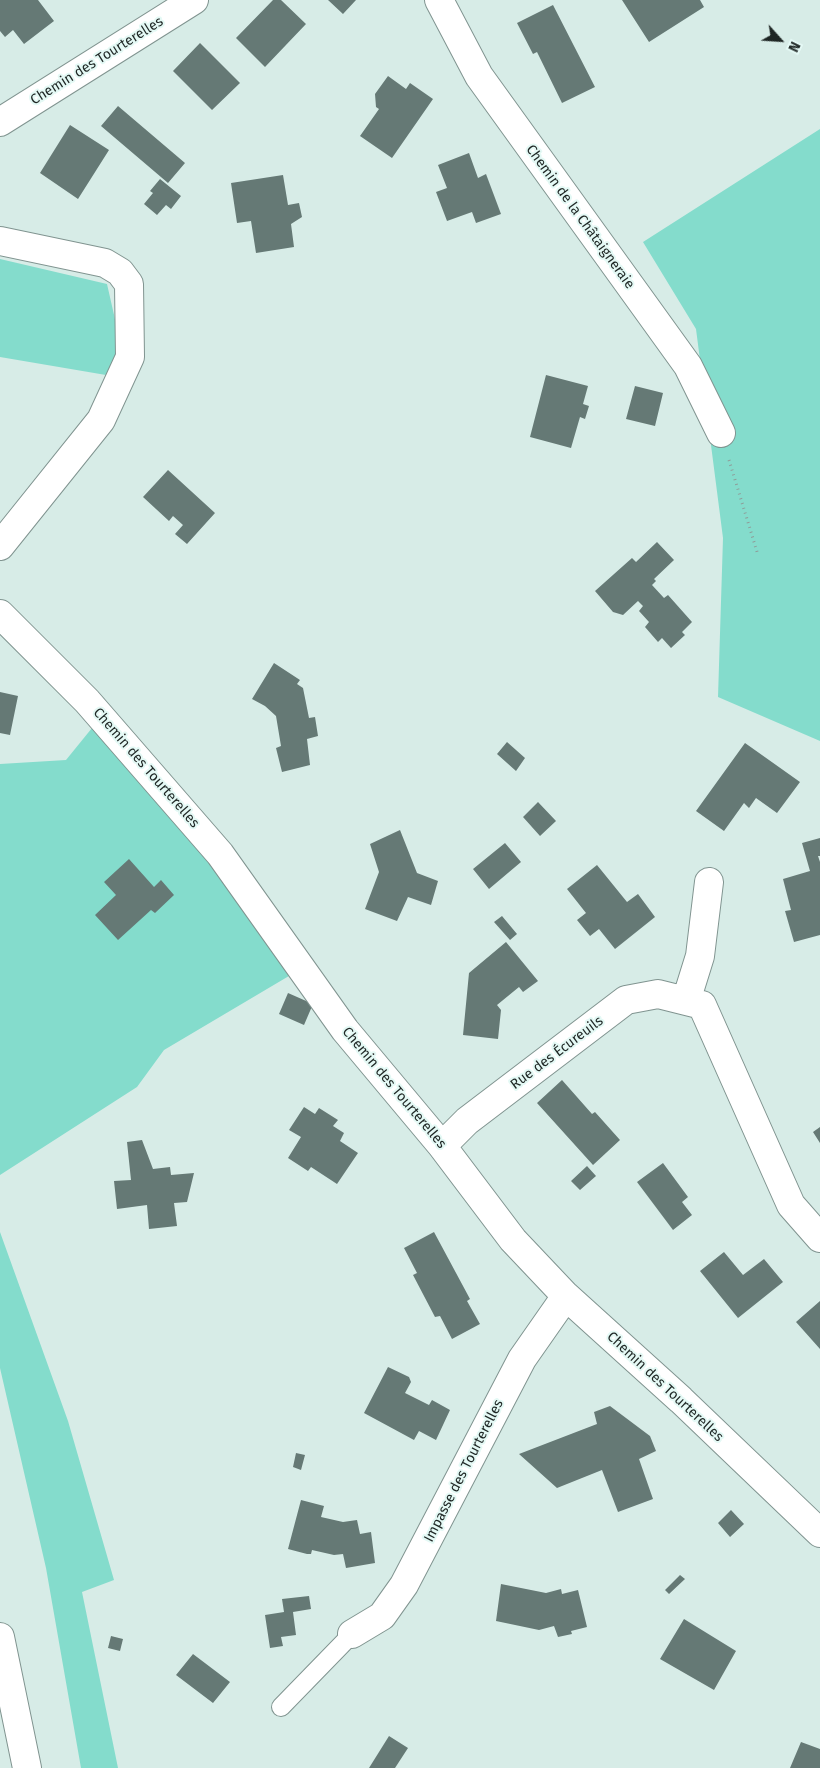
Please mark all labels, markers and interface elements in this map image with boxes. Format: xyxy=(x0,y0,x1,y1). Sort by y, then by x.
street label: Chemin des Tourterelles xyxy=(28,13,166,109)
north arrow xyxy=(755,15,805,65)
text: N xyxy=(784,39,804,55)
street label: Chemin de la Châtaigneraie xyxy=(522,142,638,292)
street label: Chemin des Tourterelles xyxy=(89,705,203,831)
street label: Rue des Écureuils xyxy=(507,1013,607,1093)
street label: Chemin des Tourterelles xyxy=(338,1024,450,1152)
street label: Chemin des Tourterelles xyxy=(603,1329,727,1445)
street label: Impasse des Tourterelles xyxy=(421,1397,507,1545)

